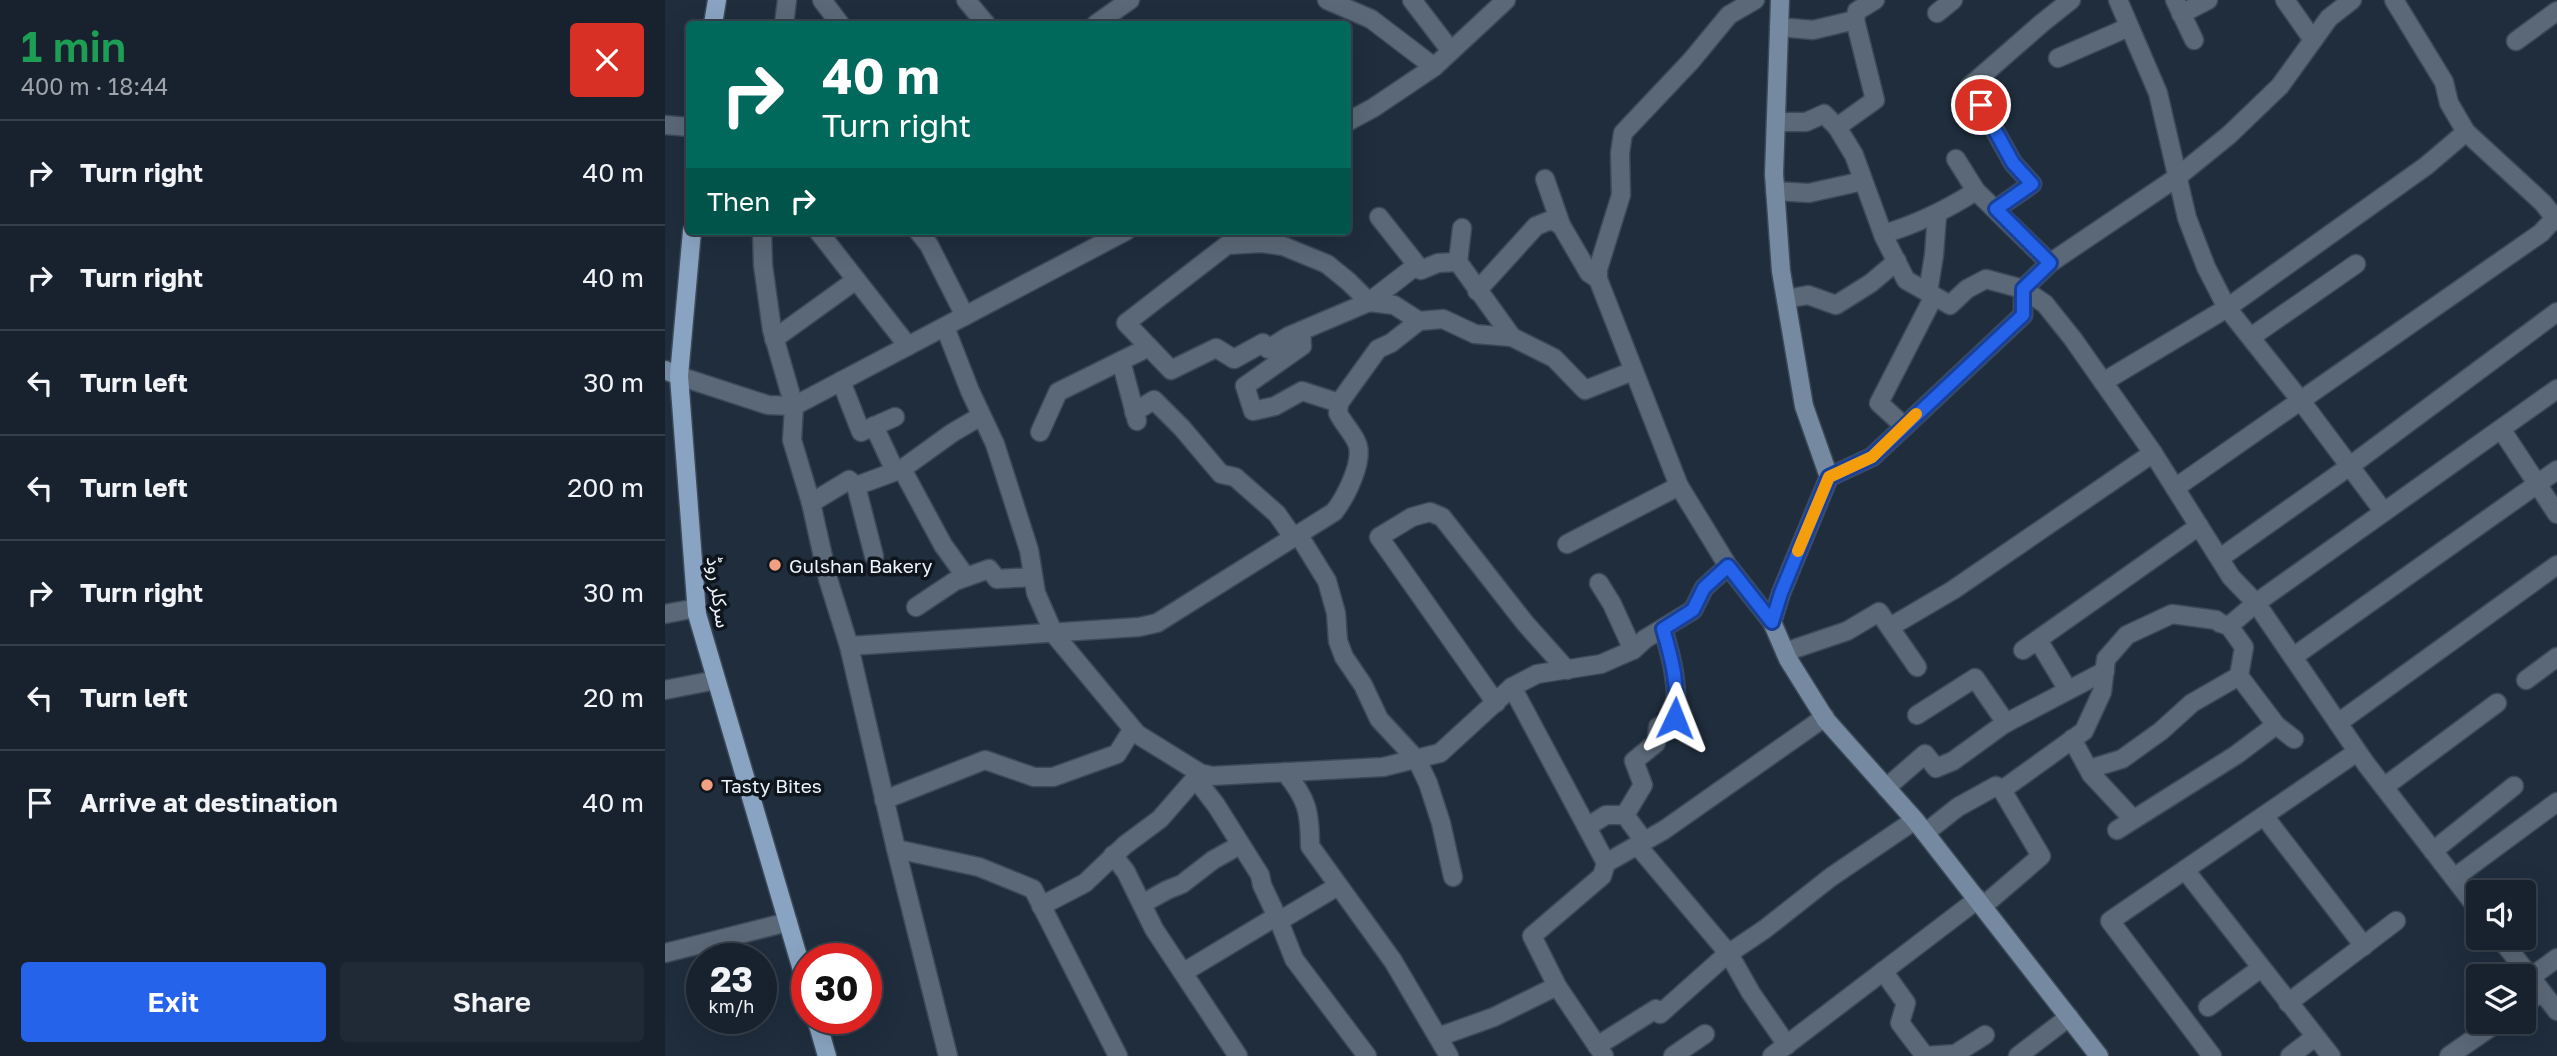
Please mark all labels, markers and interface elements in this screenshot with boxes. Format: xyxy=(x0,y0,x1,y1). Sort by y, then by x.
text: 1 min xyxy=(21,21,126,71)
button: close xyxy=(570,23,644,97)
text: 40 m xyxy=(822,46,940,105)
icon: right xyxy=(707,49,798,140)
text: 400 m · 18:44 xyxy=(21,72,168,100)
pin xyxy=(1951,75,2011,135)
icon: arrive xyxy=(1962,86,2000,124)
text: Turn right xyxy=(822,106,971,144)
icon: right xyxy=(21,154,59,192)
text: Turn right xyxy=(80,157,203,188)
text: 40 m xyxy=(583,157,644,188)
icon: right xyxy=(784,182,822,220)
text: Then xyxy=(707,186,770,217)
icon: right xyxy=(21,259,59,297)
text: Turn right xyxy=(80,262,203,293)
text: 40 m xyxy=(583,262,644,293)
icon: left xyxy=(21,364,59,402)
text: Turn left xyxy=(80,367,188,398)
text: 30 m xyxy=(583,367,644,398)
icon: left xyxy=(21,469,59,507)
text: Turn left xyxy=(80,472,188,503)
text: 200 m xyxy=(567,472,644,503)
place label: Gulshan Bakery xyxy=(789,554,933,577)
street label: سرکلر روڈ xyxy=(702,555,735,629)
marker: Gulshan Bakery xyxy=(767,557,783,573)
icon: right xyxy=(21,574,59,612)
text: Turn right xyxy=(80,577,203,608)
text: 30 m xyxy=(583,577,644,608)
icon: left xyxy=(21,679,59,717)
position arrow xyxy=(1638,681,1712,755)
text: Turn left xyxy=(80,682,188,713)
text: 20 m xyxy=(583,682,644,713)
place label: Tasty Bites xyxy=(721,774,822,797)
marker: Tasty Bites xyxy=(699,777,715,793)
icon: arrive xyxy=(21,784,59,822)
text: Arrive at destination xyxy=(80,787,338,818)
text: 40 m xyxy=(583,787,644,818)
map controls xyxy=(2466,880,2536,1034)
button: sound xyxy=(2466,880,2536,950)
speed limit sign: 30 xyxy=(791,943,882,1034)
text: 23 xyxy=(710,958,753,1000)
button: Exit xyxy=(21,962,326,1042)
button: Share xyxy=(340,962,644,1042)
button: layers xyxy=(2466,964,2536,1034)
text: km/h xyxy=(709,995,754,1017)

